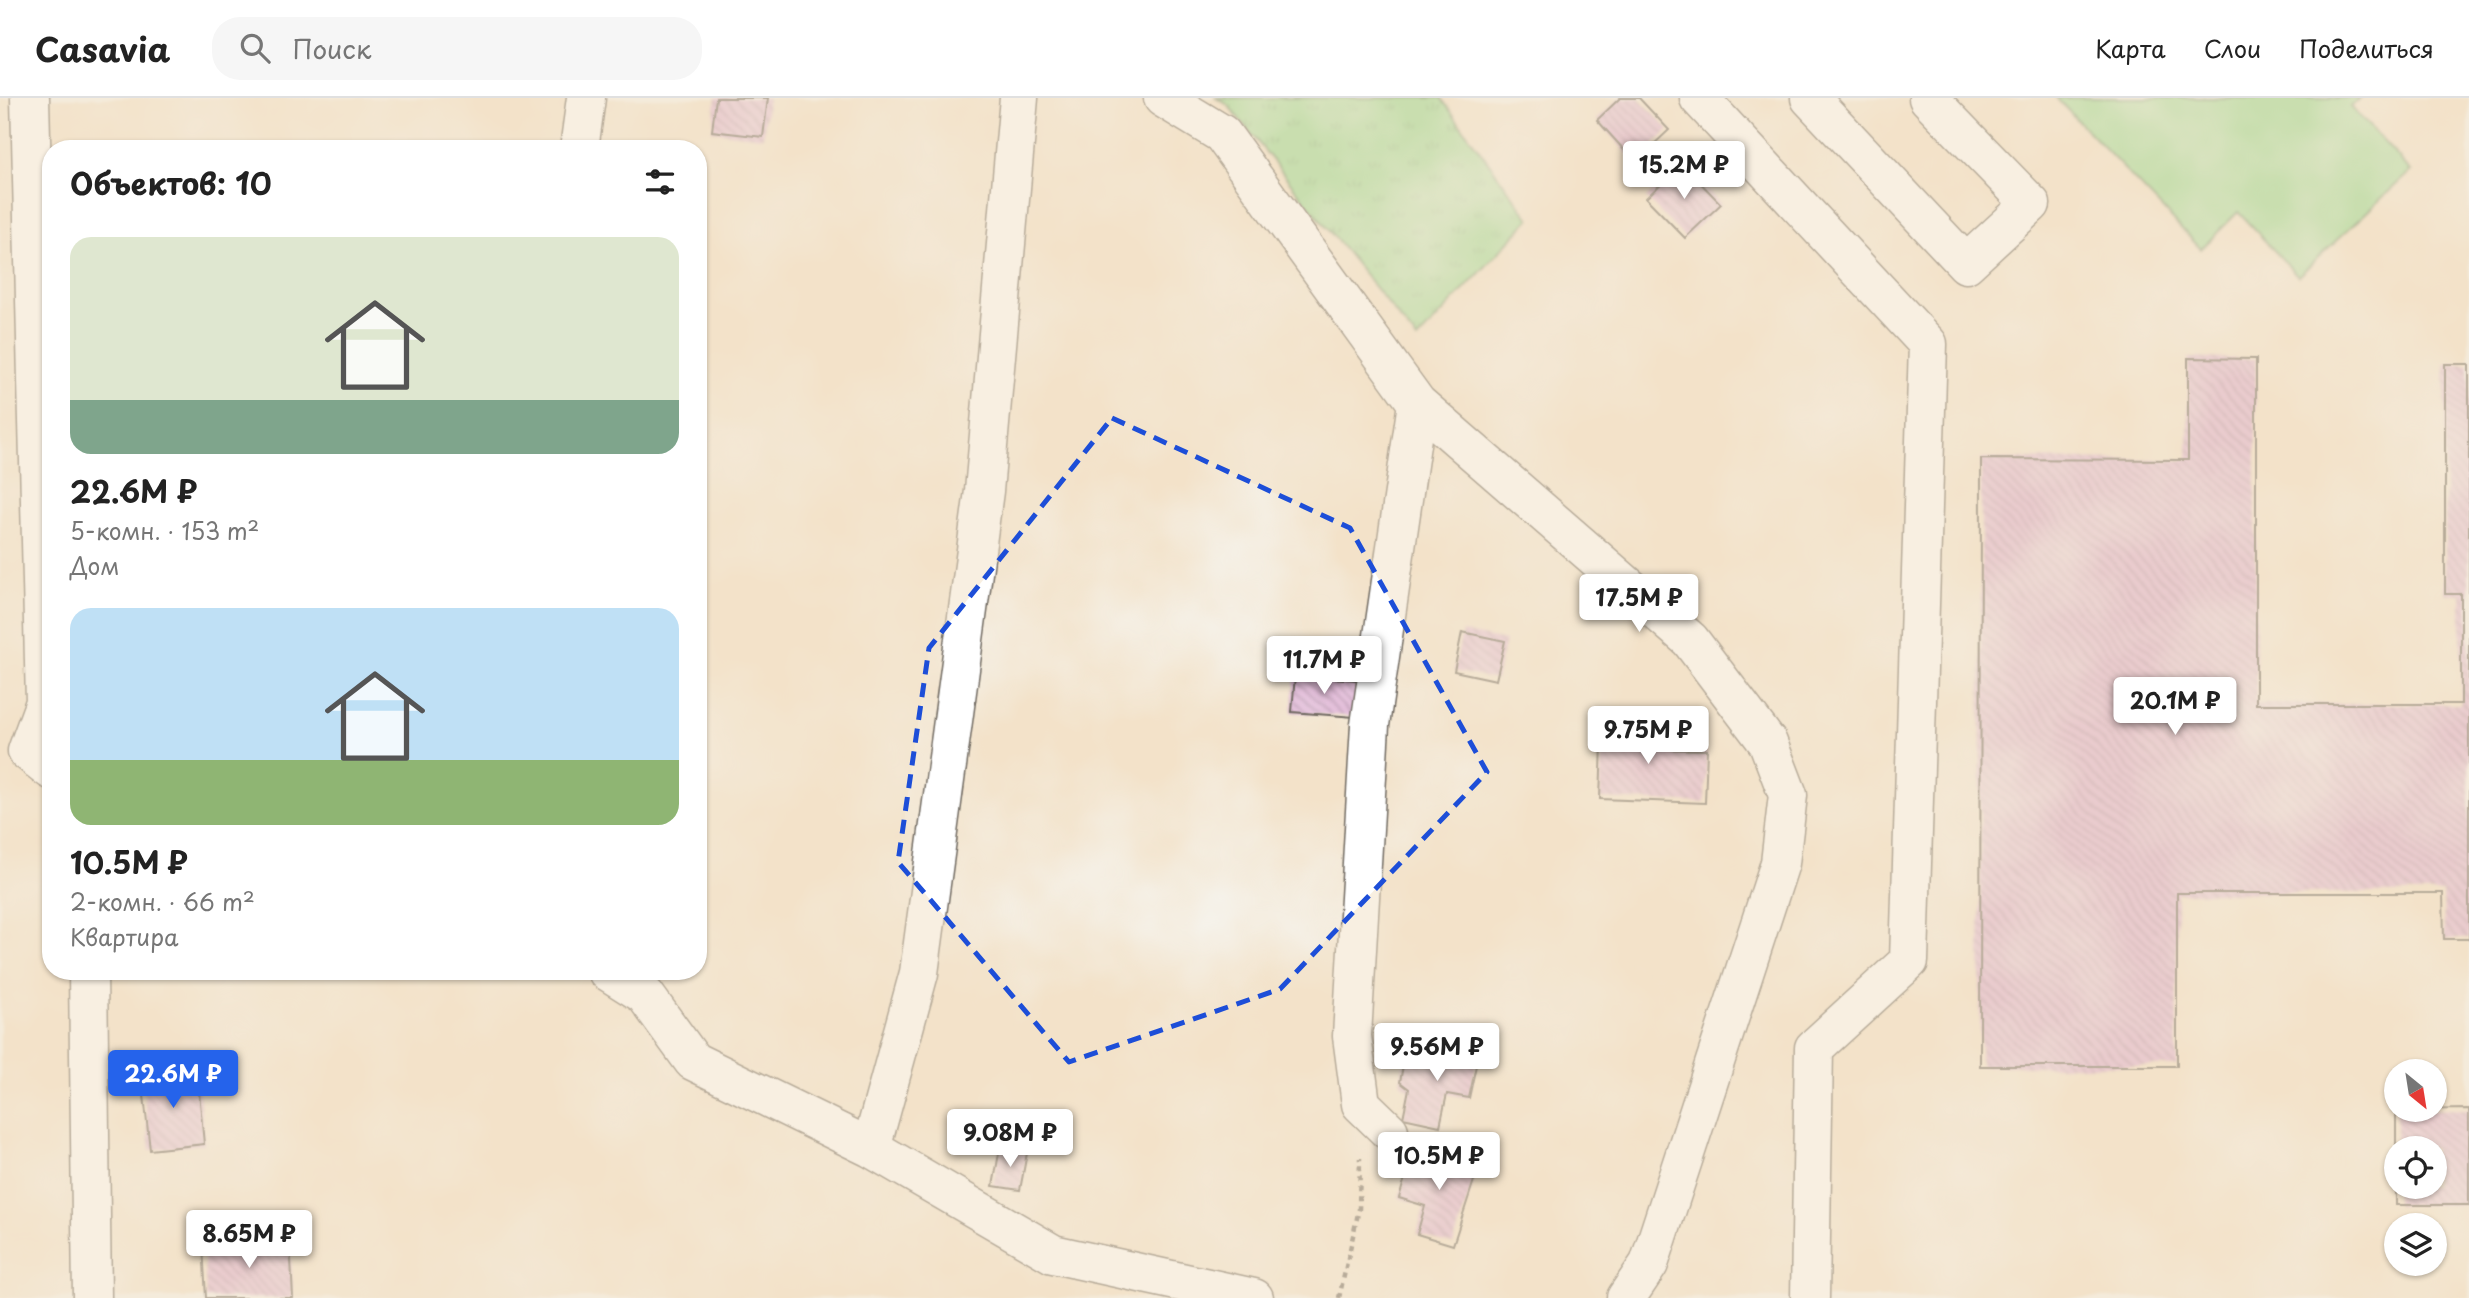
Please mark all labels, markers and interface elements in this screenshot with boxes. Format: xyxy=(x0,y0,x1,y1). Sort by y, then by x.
search box xyxy=(212,17,702,80)
text: Casavia xyxy=(35,23,170,73)
icon: search xyxy=(236,29,274,67)
text: Поиск xyxy=(292,29,371,68)
text: Карта xyxy=(2095,30,2166,66)
text: Слои xyxy=(2204,30,2261,66)
text: Поделиться xyxy=(2299,30,2434,66)
pin: 15.2M ₽ xyxy=(1619,141,1749,201)
text: 15.2M ₽ xyxy=(1639,146,1729,181)
text: Объектов: 10 xyxy=(70,160,272,205)
icon: filters xyxy=(641,163,679,201)
icon: home xyxy=(312,282,438,408)
text: 22.6M ₽ xyxy=(70,468,197,513)
text: 5-комн. · 153 m² xyxy=(70,513,259,548)
text: Дом xyxy=(70,548,119,583)
pin: 17.5M ₽ xyxy=(1574,574,1704,634)
text: 17.5M ₽ xyxy=(1595,579,1683,614)
pin: 11.7M ₽ xyxy=(1259,636,1389,696)
text: 11.7M ₽ xyxy=(1283,641,1365,676)
icon: home xyxy=(312,653,438,779)
pin: 20.1M ₽ xyxy=(2110,678,2240,737)
text: 20.1M ₽ xyxy=(2129,682,2221,717)
pin: 9.75M ₽ xyxy=(1583,706,1713,766)
text: 9.75M ₽ xyxy=(1604,711,1692,746)
text: 10.5M ₽ xyxy=(70,839,188,884)
text: 2-комн. · 66 m² xyxy=(70,884,255,919)
text: Квартира xyxy=(70,919,178,954)
pin: 9.56M ₽ xyxy=(1372,1024,1502,1083)
text: 9.56M ₽ xyxy=(1390,1028,1484,1063)
pin: 22.6M ₽ xyxy=(108,1051,238,1110)
text: 22.6M ₽ xyxy=(124,1055,222,1090)
north arrow xyxy=(2384,1059,2446,1122)
map controls xyxy=(2384,1059,2447,1276)
pin: 9.08M ₽ xyxy=(945,1110,1075,1169)
text: 9.08M ₽ xyxy=(963,1114,1057,1149)
pin: 10.5M ₽ xyxy=(1374,1132,1504,1192)
button: locate xyxy=(2384,1136,2447,1199)
text: 10.5M ₽ xyxy=(1394,1137,1484,1172)
pin: 8.65M ₽ xyxy=(184,1210,314,1270)
button: layers xyxy=(2384,1213,2447,1276)
text: 8.65M ₽ xyxy=(202,1215,296,1250)

